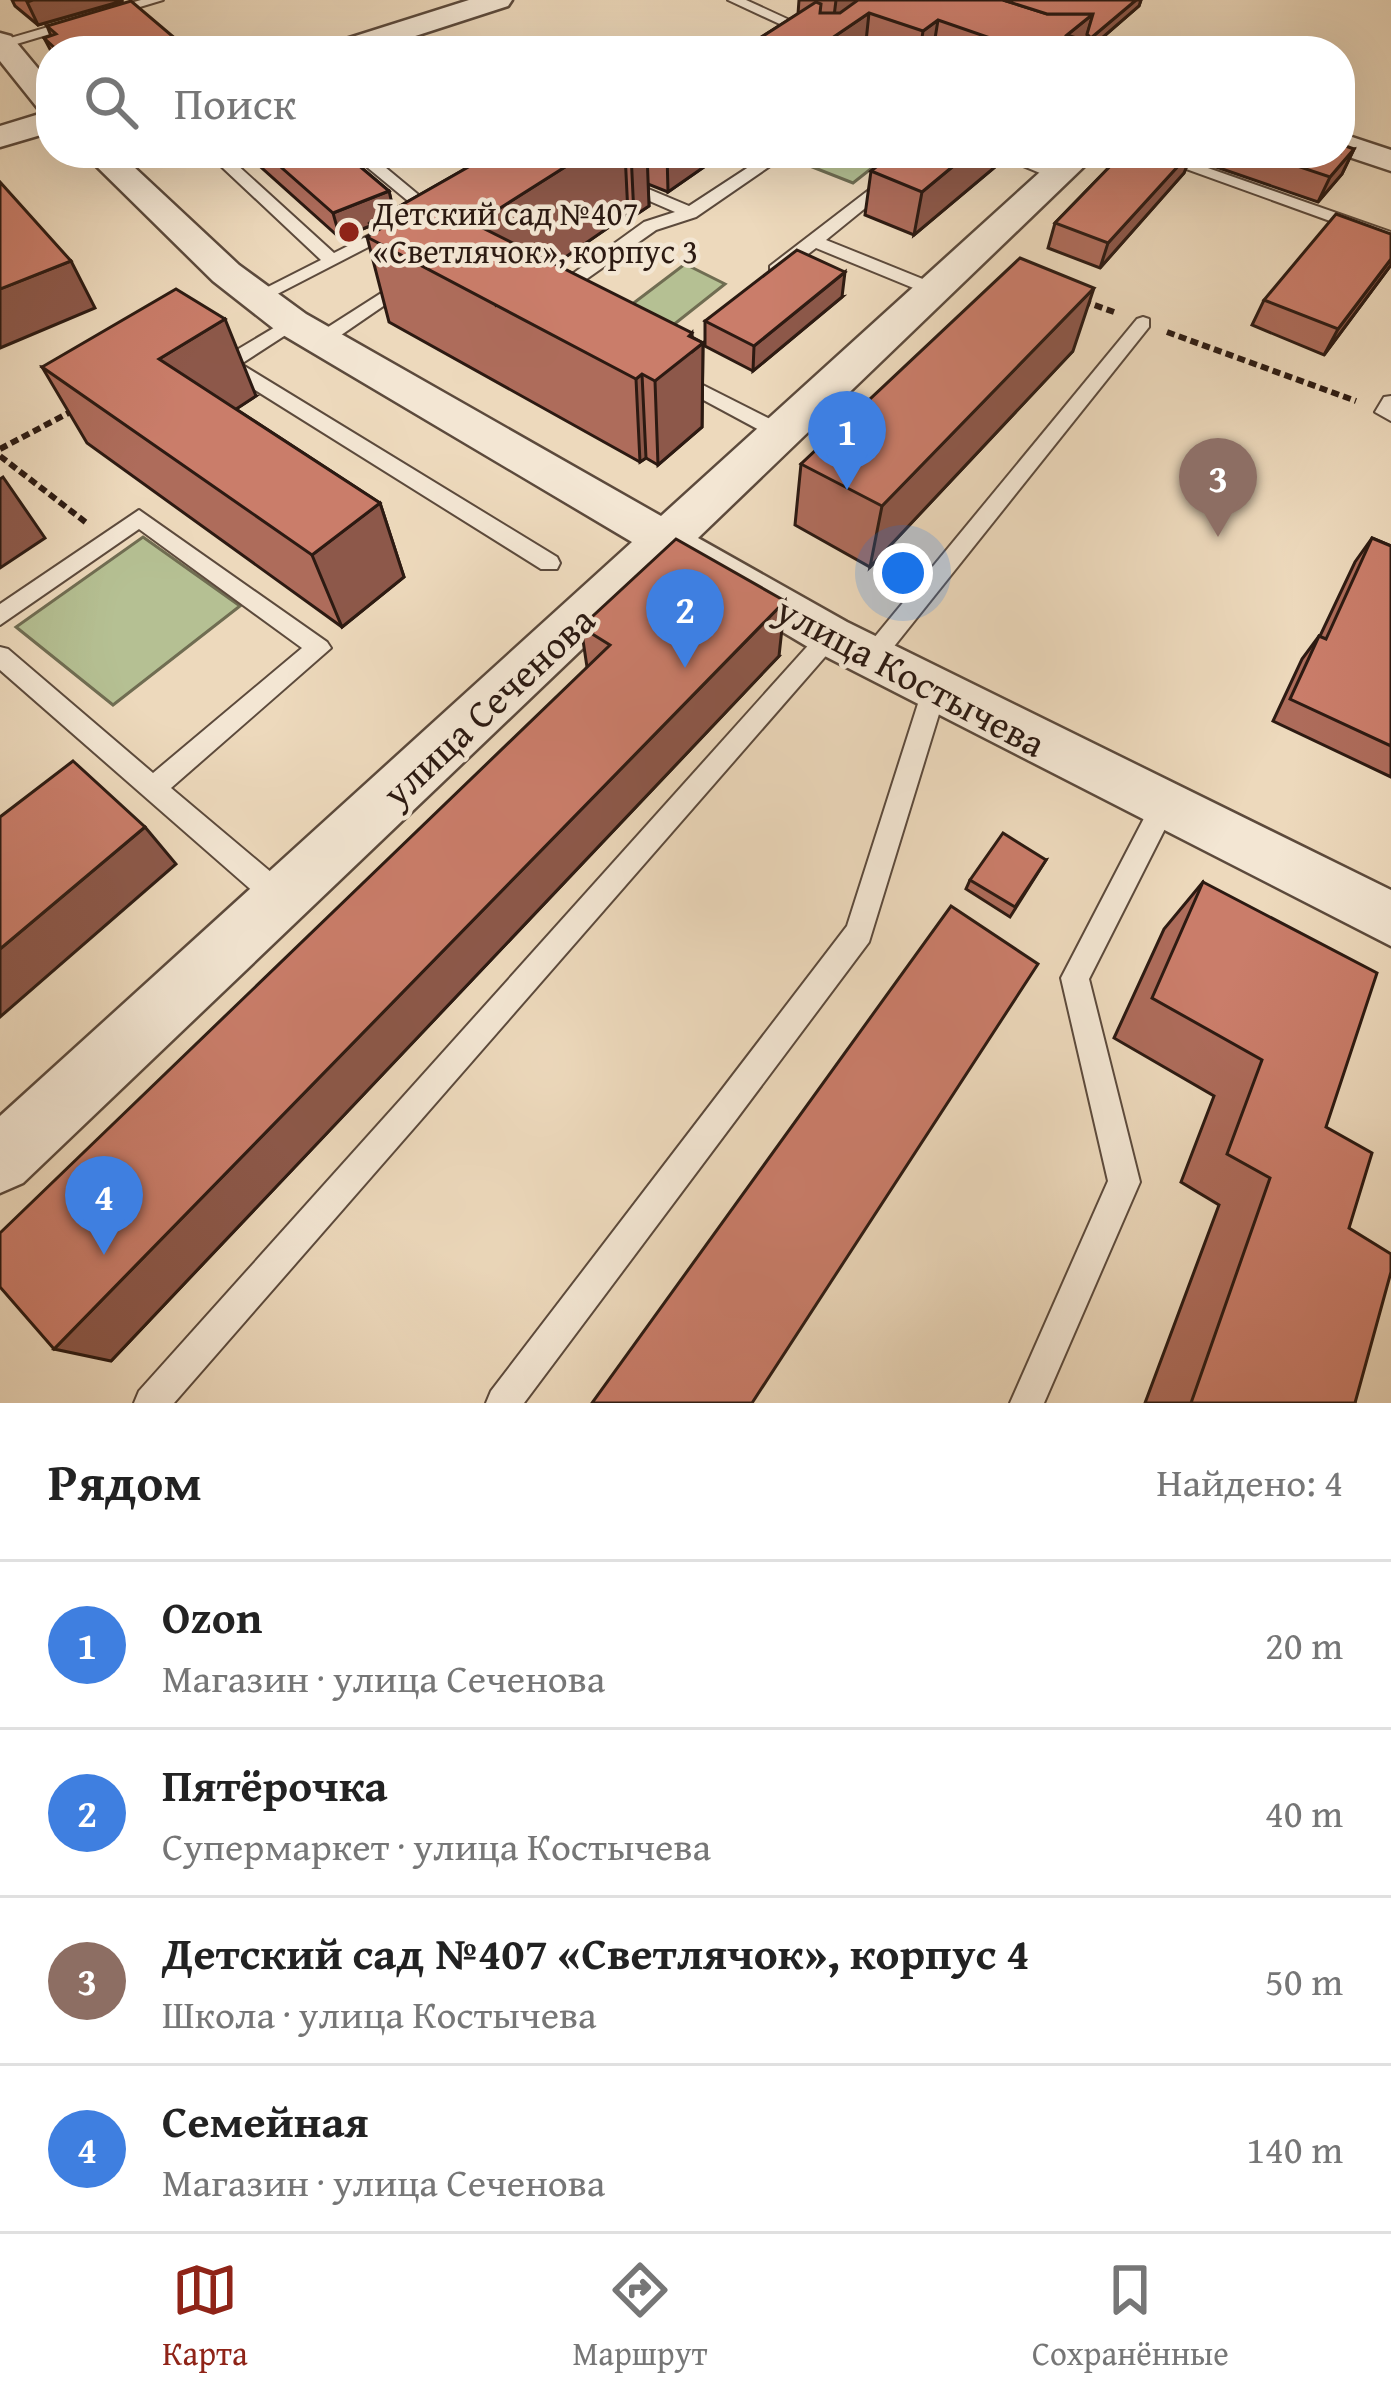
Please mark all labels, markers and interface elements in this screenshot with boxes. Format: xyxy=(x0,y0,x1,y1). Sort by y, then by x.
search box xyxy=(36,36,1355,168)
icon: search xyxy=(78,69,144,135)
text: Поиск xyxy=(174,70,296,135)
place label: Детский сад №407 «Светлячок», корпус 3 xyxy=(372,189,698,275)
marker: Детский сад №407 «Светлячок», корпус 3 xyxy=(336,219,362,245)
pin: 1 xyxy=(808,391,886,490)
pin: 3 xyxy=(1179,438,1257,537)
your location xyxy=(873,543,933,603)
pin: 2 xyxy=(646,569,724,668)
street label: улица Костычева xyxy=(765,580,1057,771)
street label: улица Сеченова xyxy=(368,592,607,820)
pin: 4 xyxy=(65,1156,143,1255)
text: Рядом xyxy=(48,1444,202,1519)
text: Найдено: 4 xyxy=(1156,1453,1343,1510)
text: Ozon xyxy=(162,1584,262,1649)
text: 1 xyxy=(77,1616,97,1673)
text: 20 m xyxy=(1265,1616,1343,1673)
text: Магазин · улица Сеченова xyxy=(162,1649,605,1706)
text: Пятёрочка xyxy=(162,1752,388,1817)
text: 2 xyxy=(77,1784,97,1841)
text: 40 m xyxy=(1265,1784,1343,1841)
text: Супермаркет · улица Костычева xyxy=(162,1817,711,1874)
text: Детский сад №407 «Светлячок», корпус 4 xyxy=(162,1920,1030,1985)
text: 3 xyxy=(77,1952,97,2009)
text: 50 m xyxy=(1265,1952,1343,2009)
text: Школа · улица Костычева xyxy=(162,1985,597,2042)
text: Семейная xyxy=(162,2088,369,2153)
text: 4 xyxy=(77,2120,97,2177)
text: 140 m xyxy=(1246,2120,1343,2177)
text: Магазин · улица Сеченова xyxy=(162,2153,605,2210)
tab: Карта xyxy=(162,2257,248,2377)
tab: Маршрут xyxy=(572,2257,707,2377)
tab: Сохранённые xyxy=(1032,2257,1229,2377)

